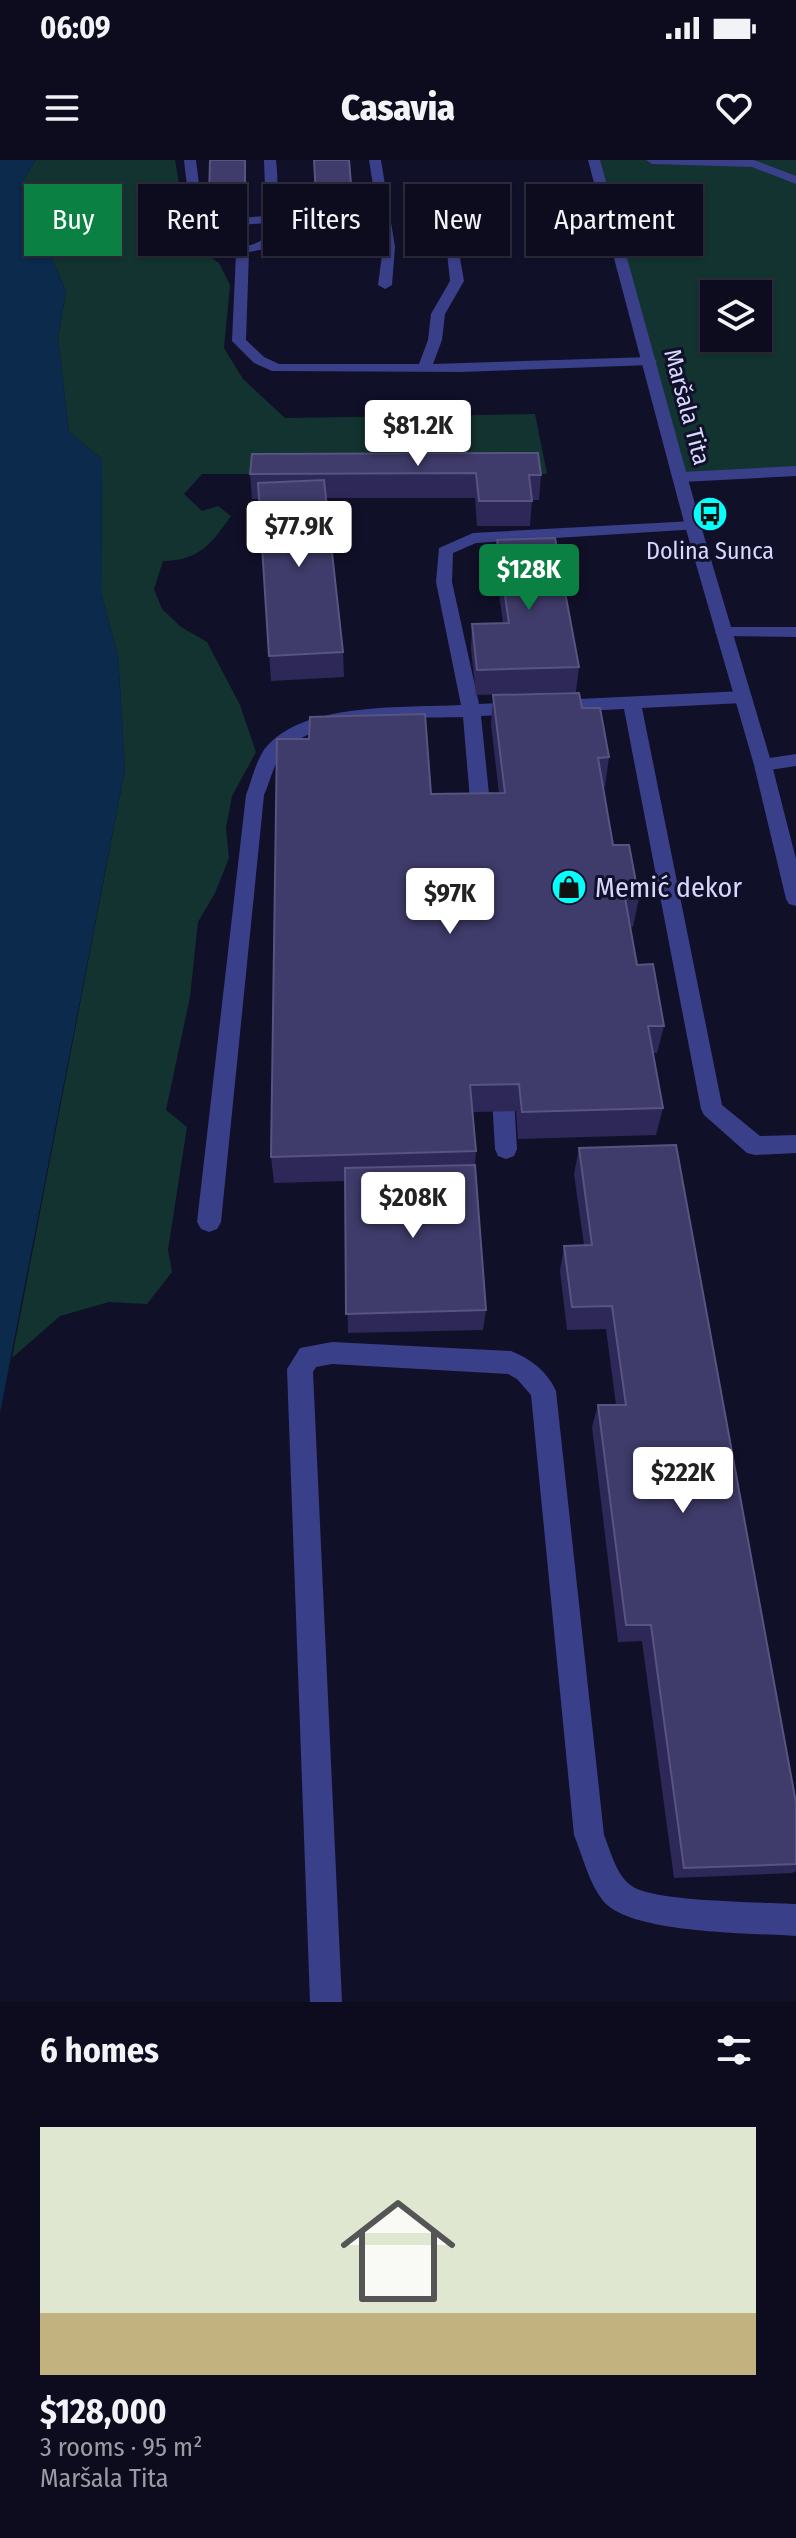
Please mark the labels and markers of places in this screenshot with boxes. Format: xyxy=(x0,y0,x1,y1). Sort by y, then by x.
pin: $81.2K xyxy=(353,400,483,468)
bus stop icon: Dolina Sunca xyxy=(691,495,729,533)
pin: $77.9K xyxy=(234,501,364,569)
place label: Dolina Sunca xyxy=(646,537,774,565)
pin: $128K xyxy=(473,544,585,612)
pin: $97K xyxy=(403,868,497,936)
shop icon: Memić dekor xyxy=(550,868,588,906)
place label: Memić dekor xyxy=(595,871,742,904)
pin: $208K xyxy=(357,1172,469,1240)
pin: $222K xyxy=(627,1447,739,1515)

